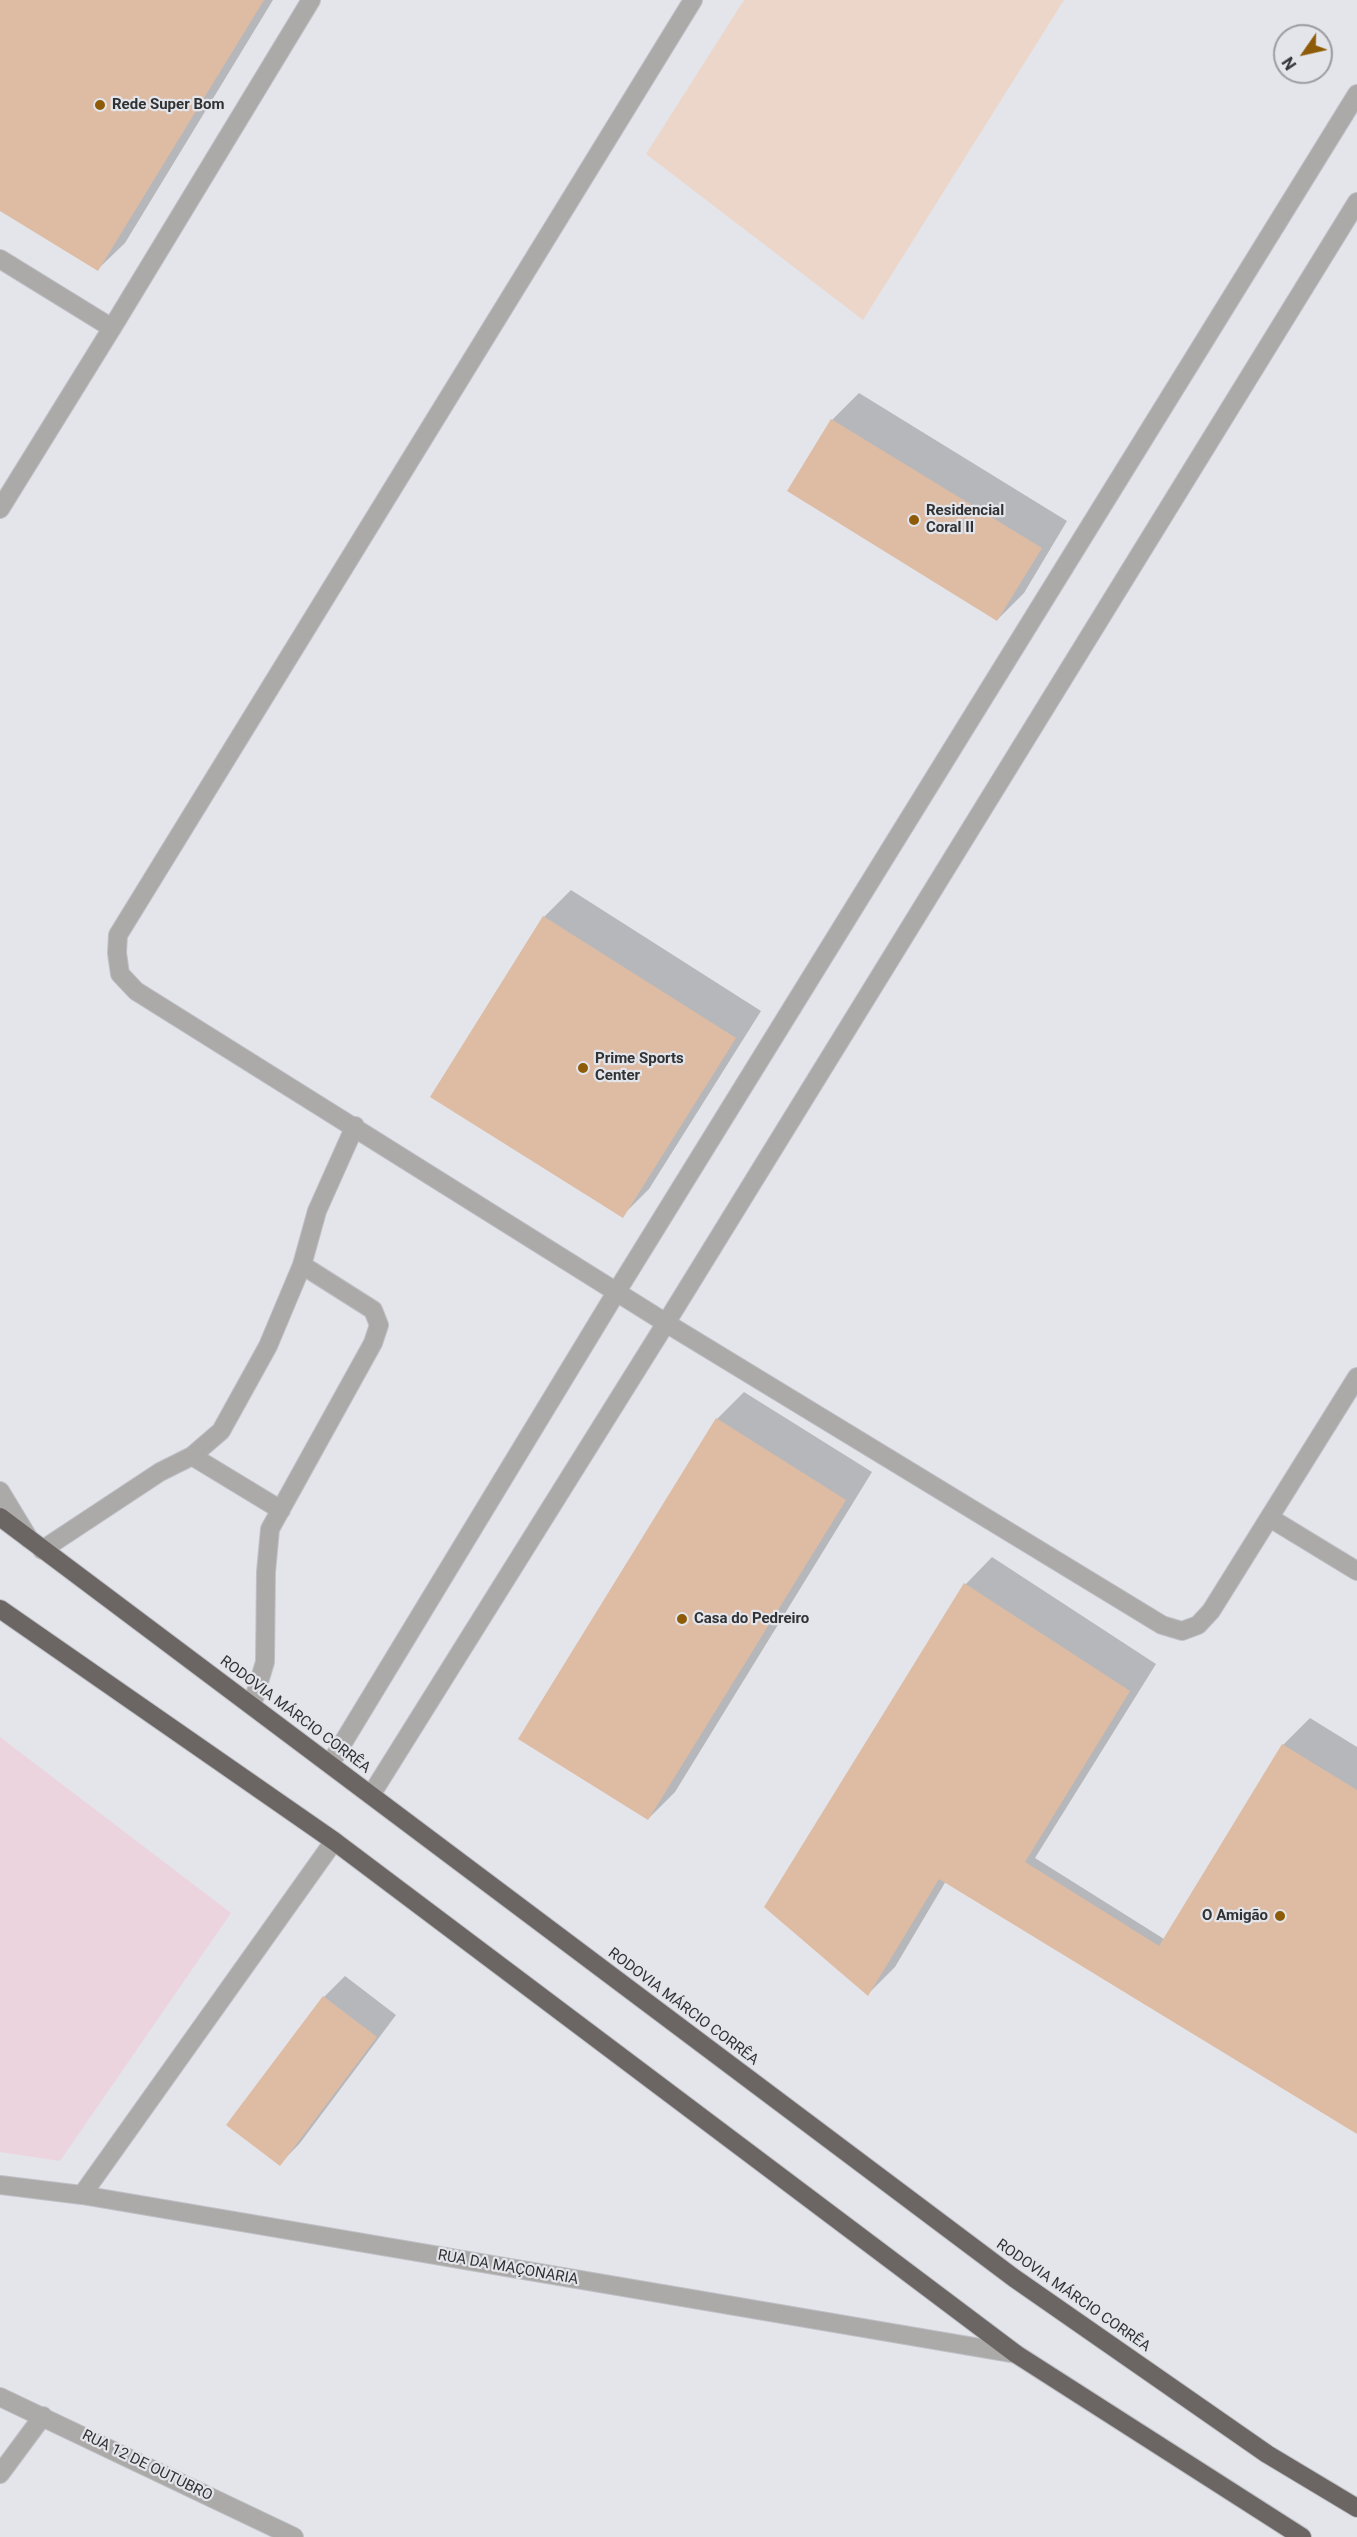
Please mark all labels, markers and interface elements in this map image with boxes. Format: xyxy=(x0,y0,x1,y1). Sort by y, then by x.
north arrow xyxy=(1273,24,1333,84)
text: N xyxy=(1278,53,1300,73)
place label: Rede Super Bom xyxy=(112,96,224,114)
marker: Rede Super Bom xyxy=(93,98,107,112)
place label: Residencial Coral II xyxy=(926,502,1004,537)
marker: Residencial Coral II xyxy=(907,513,921,527)
place label: Prime Sports Center xyxy=(595,1050,684,1085)
marker: Prime Sports Center xyxy=(576,1061,590,1075)
place label: Casa do Pedreiro xyxy=(694,1610,809,1628)
marker: Casa do Pedreiro xyxy=(675,1612,689,1626)
street label: RODOVIA MÁRCIO CORRÊA xyxy=(216,1652,374,1778)
place label: O Amigão xyxy=(1202,1907,1268,1925)
marker: O Amigão xyxy=(1273,1909,1287,1923)
street label: RODOVIA MÁRCIO CORRÊA xyxy=(604,1944,762,2070)
street label: RODOVIA MÁRCIO CORRÊA xyxy=(993,2236,1153,2356)
street label: RUA DA MAÇONARIA xyxy=(436,2247,580,2289)
street label: RUA 12 DE OUTUBRO xyxy=(79,2427,215,2505)

